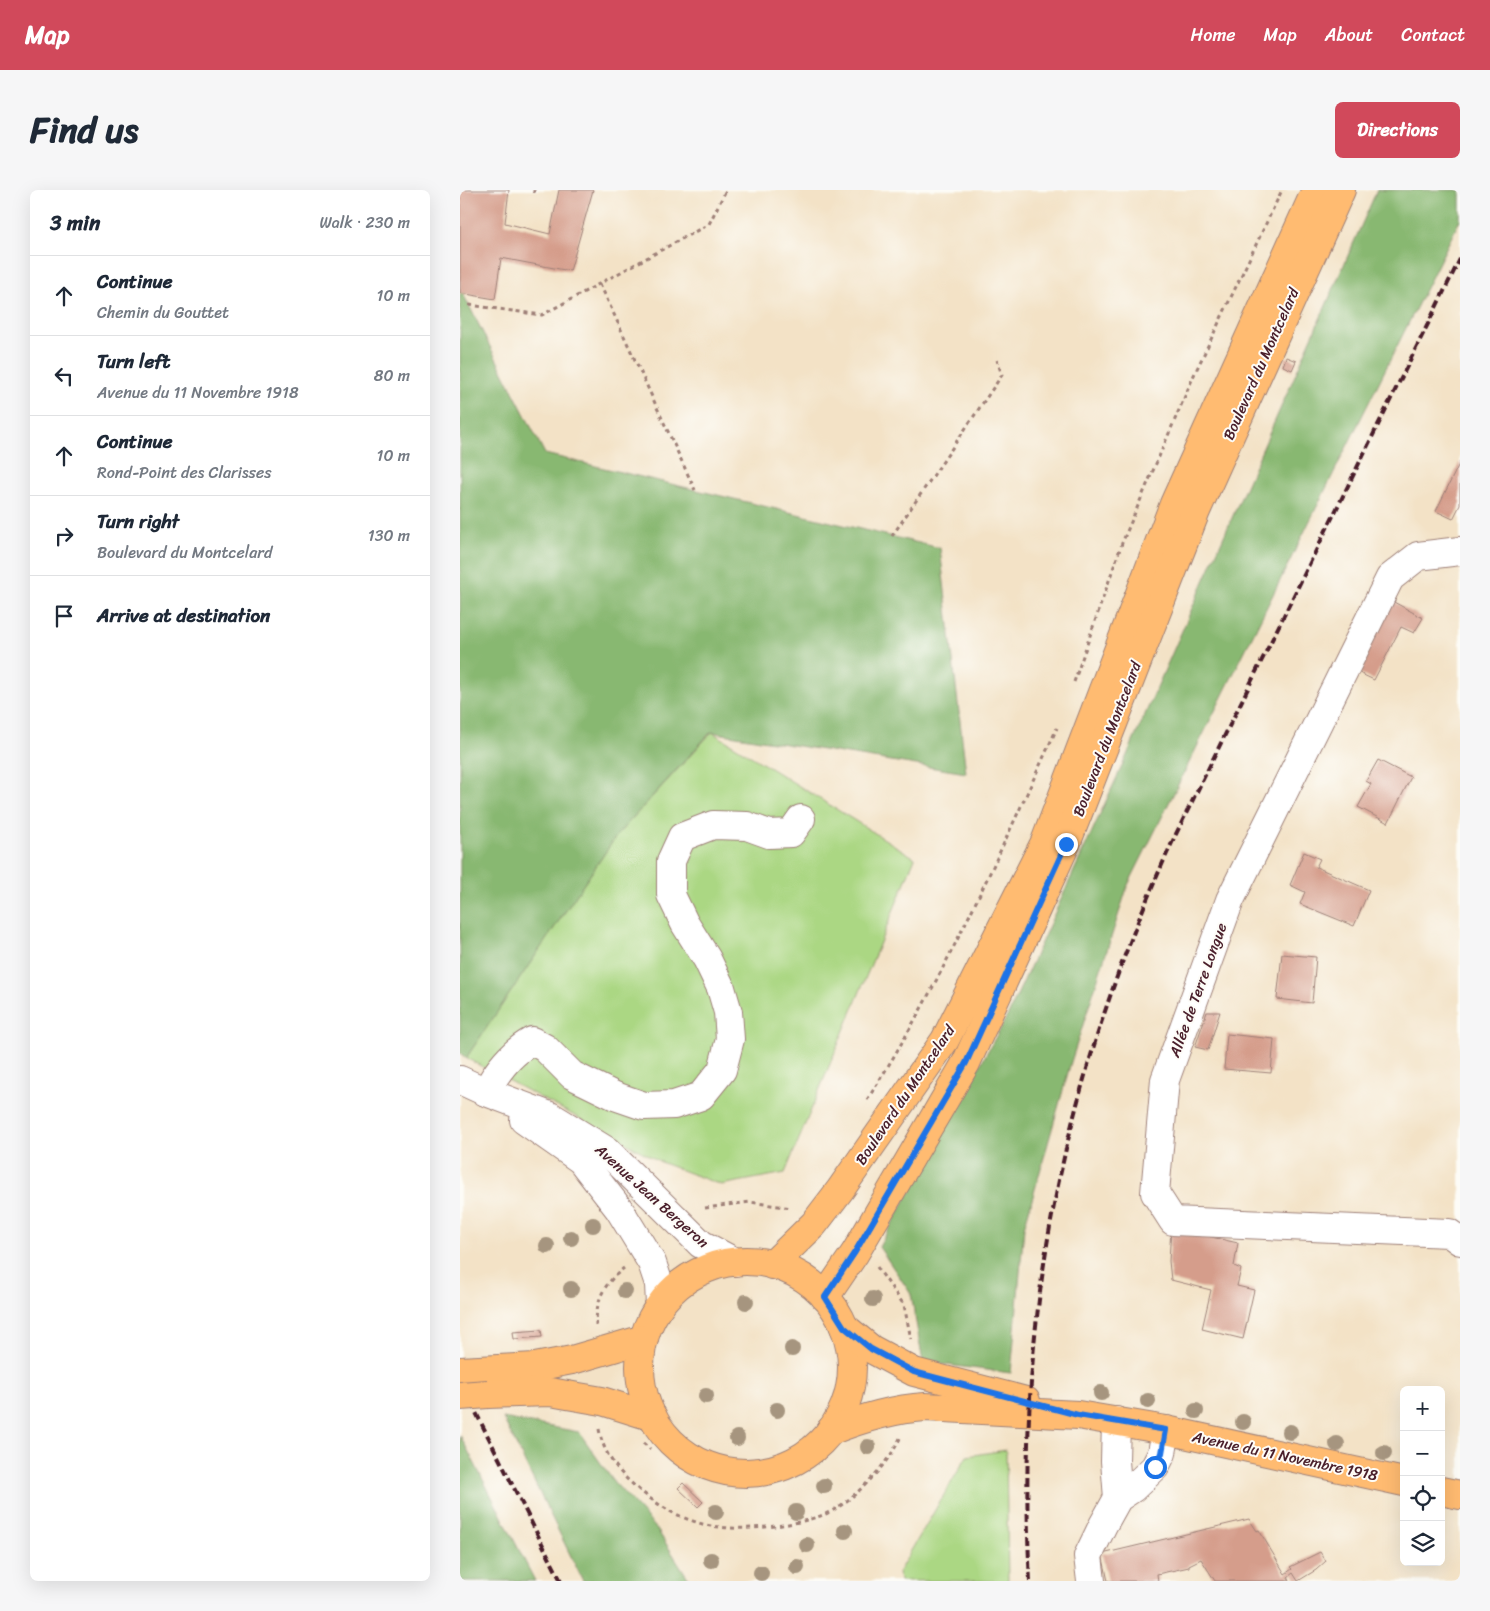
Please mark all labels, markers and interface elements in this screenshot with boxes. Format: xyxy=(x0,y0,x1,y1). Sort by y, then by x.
text: Map xyxy=(25,14,69,56)
text: Home xyxy=(1191,19,1236,51)
text: Map xyxy=(1264,19,1297,51)
text: About xyxy=(1325,19,1373,51)
text: Contact xyxy=(1401,19,1465,51)
text: Find us xyxy=(30,99,138,161)
button: Directions xyxy=(1335,102,1460,158)
text: 3 min xyxy=(50,204,100,242)
text: Walk · 230 m xyxy=(319,208,410,237)
text: Continue xyxy=(97,265,173,298)
text: 10 m xyxy=(377,281,410,310)
icon: ahead xyxy=(50,282,78,310)
street label: Boulevard du Montcelard xyxy=(1216,283,1307,444)
text: Chemin du Gouttet xyxy=(97,298,229,327)
text: Turn left xyxy=(97,345,170,378)
text: 80 m xyxy=(374,361,410,390)
icon: left xyxy=(50,362,78,390)
text: Avenue du 11 Novembre 1918 xyxy=(97,378,299,407)
text: Continue xyxy=(97,425,173,458)
text: 10 m xyxy=(377,441,410,470)
icon: ahead xyxy=(50,442,78,470)
text: Rond-Point des Clarisses xyxy=(97,458,272,487)
text: Turn right xyxy=(97,505,179,538)
text: 130 m xyxy=(368,521,410,550)
icon: right xyxy=(50,522,78,550)
text: Boulevard du Montcelard xyxy=(97,538,272,567)
text: Arrive at destination xyxy=(97,599,270,632)
icon: arrive xyxy=(50,602,78,630)
street label: Boulevard du Montcelard xyxy=(1065,657,1149,820)
route end xyxy=(1055,833,1078,856)
street label: Allée de Terre Longue xyxy=(1161,919,1234,1062)
street label: Boulevard du Montcelard xyxy=(848,1019,962,1170)
street label: Avenue Jean Bergeron xyxy=(588,1137,715,1255)
map controls xyxy=(1400,1386,1445,1566)
button: + xyxy=(1400,1386,1445,1431)
street label: Avenue du 11 Novembre 1918 xyxy=(1189,1423,1380,1488)
button: − xyxy=(1400,1431,1445,1476)
route start xyxy=(1144,1456,1167,1479)
button: locate xyxy=(1400,1476,1445,1521)
button: layers xyxy=(1400,1521,1445,1566)

